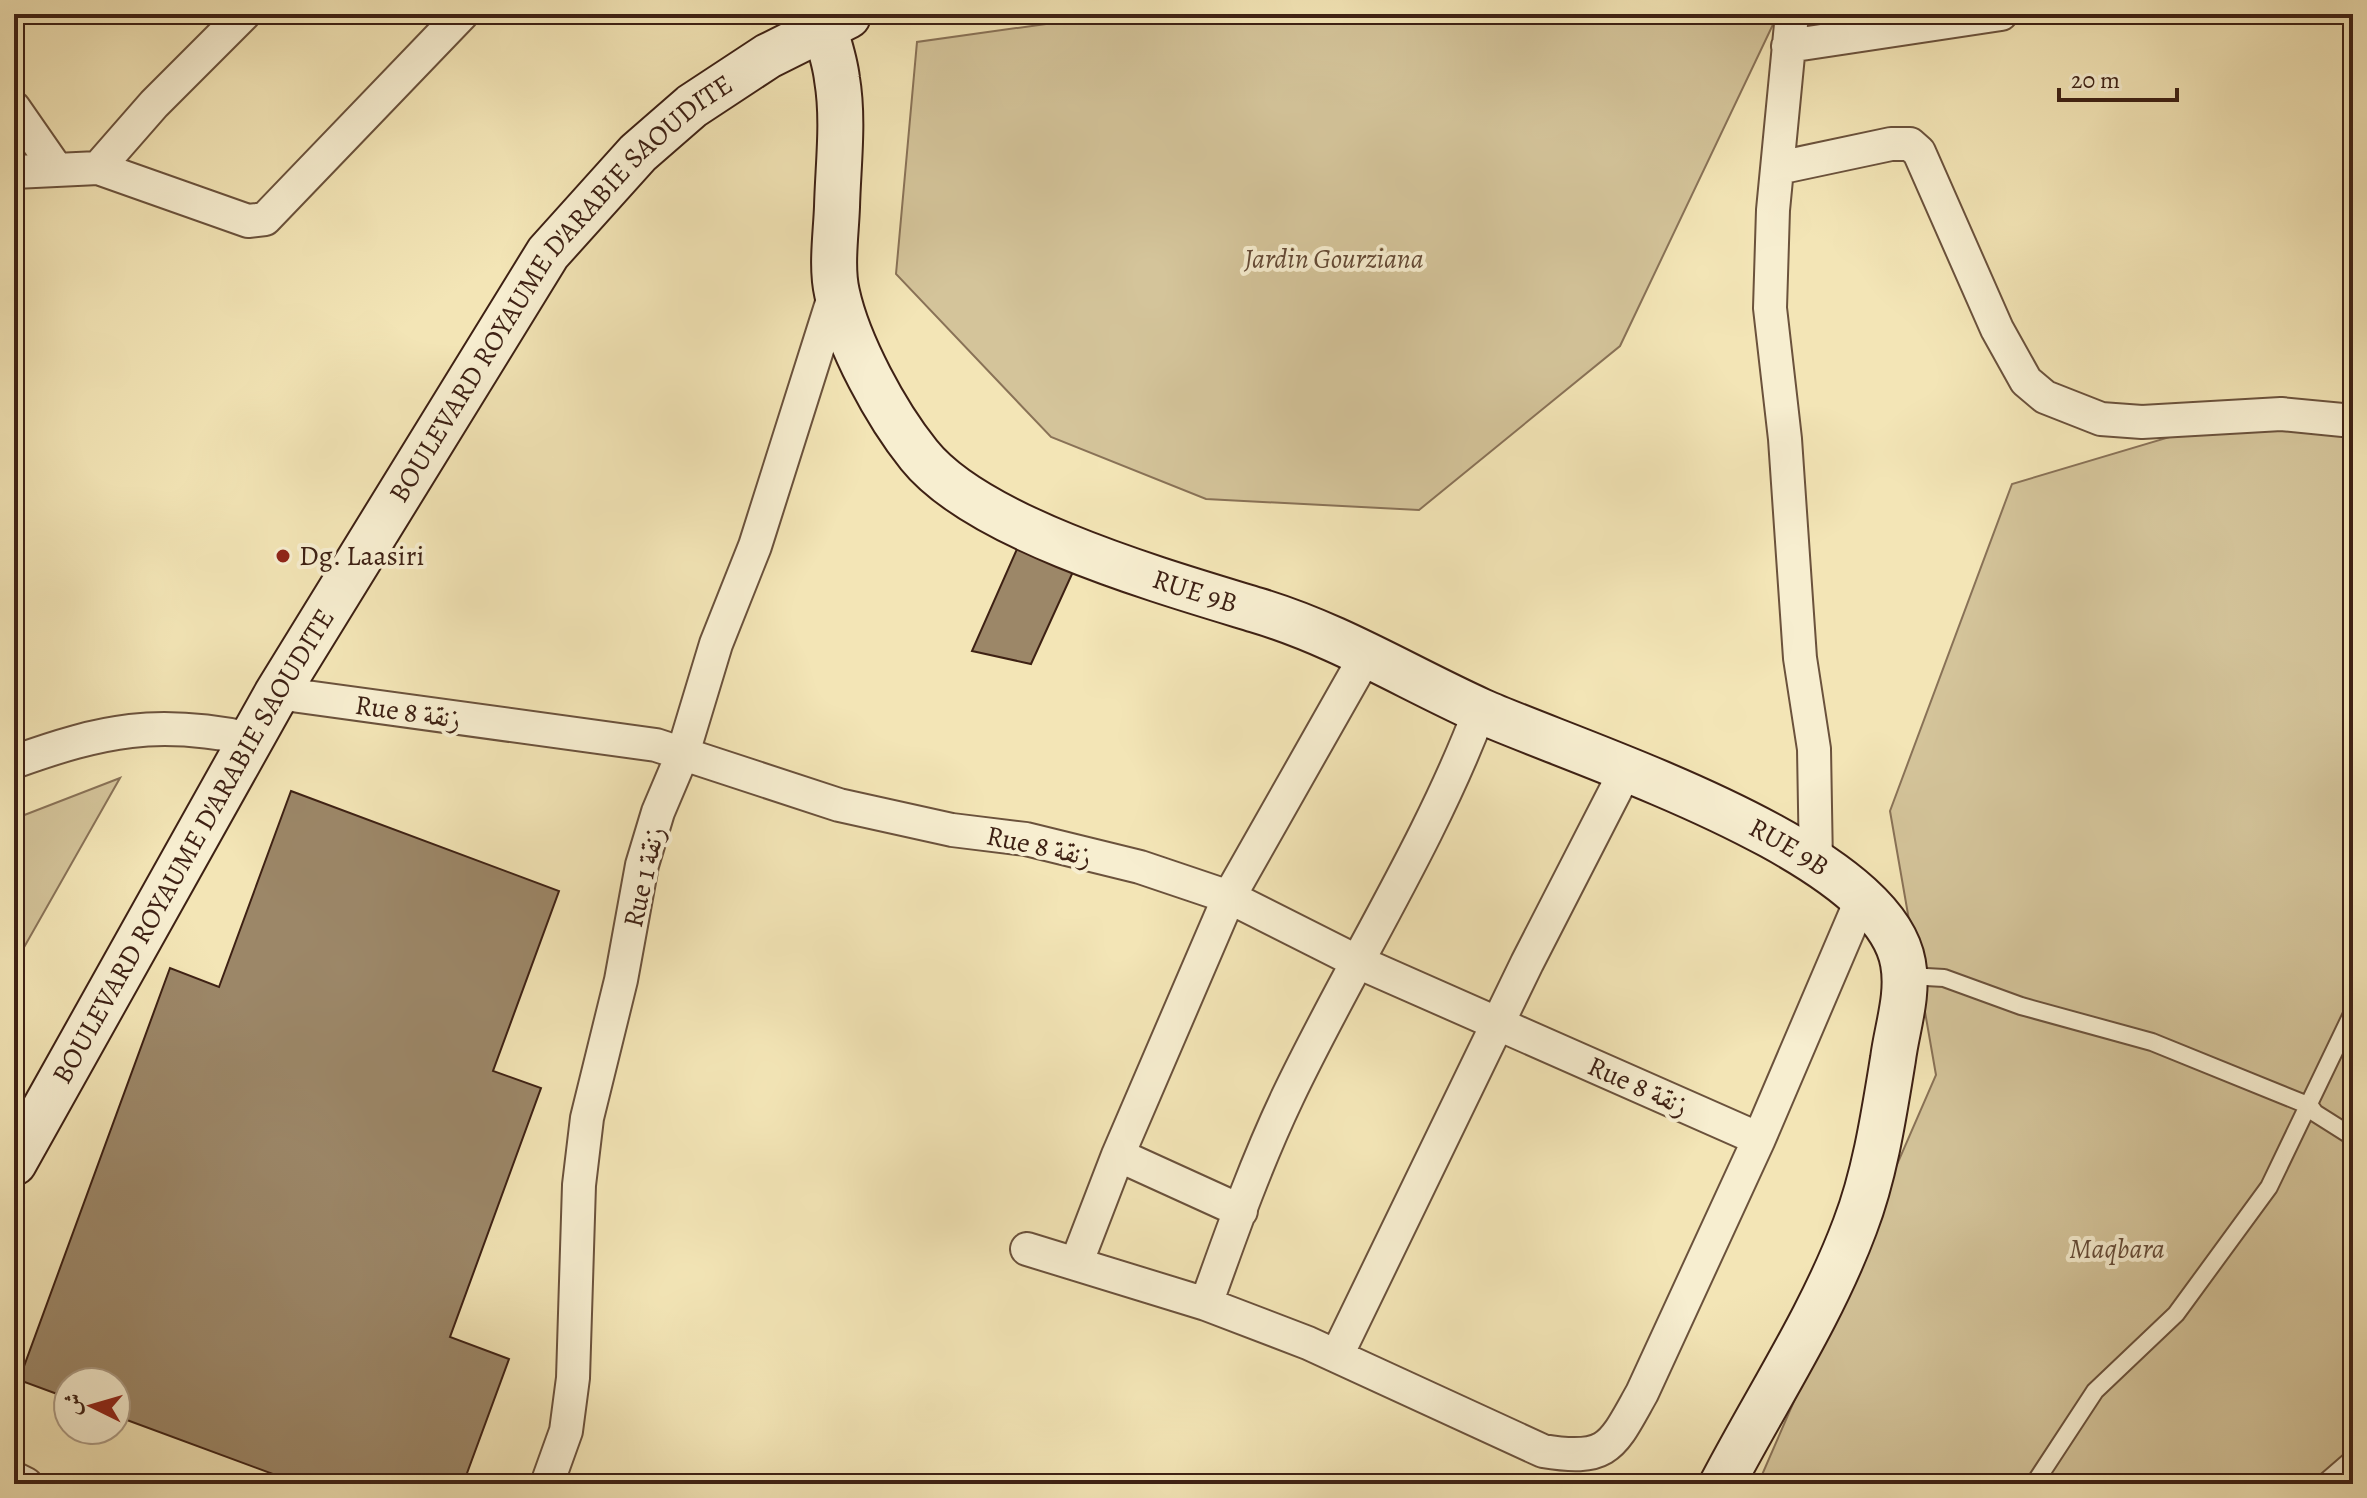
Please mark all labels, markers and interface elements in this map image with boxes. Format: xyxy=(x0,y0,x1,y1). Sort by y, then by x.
scale bar xyxy=(2059,52,2177,102)
text: 20 m xyxy=(2071,64,2120,96)
street label: BOULEVARD ROYAUME D'ARABIE SAOUDITE xyxy=(380,65,740,510)
park label: Jardin Gourziana xyxy=(1243,240,1424,278)
place label: Dg. Laasiri xyxy=(299,537,424,575)
marker: Dg. Laasiri xyxy=(274,547,292,565)
street label: RUE 9B xyxy=(1148,560,1242,622)
street label: BOULEVARD ROYAUME D'ARABIE SAOUDITE xyxy=(43,601,343,1091)
street label: Rue 8 زنقة xyxy=(353,686,463,738)
street label: RUE 9B xyxy=(1742,809,1837,885)
street label: Rue 8 زنقة xyxy=(983,816,1095,876)
street label: Rue 1 زنقة xyxy=(614,823,674,931)
street label: Rue 8 زنقة xyxy=(1582,1047,1694,1125)
park label: Maqbara xyxy=(2069,1230,2165,1268)
north arrow xyxy=(52,1366,132,1446)
text: ش xyxy=(57,1392,89,1417)

